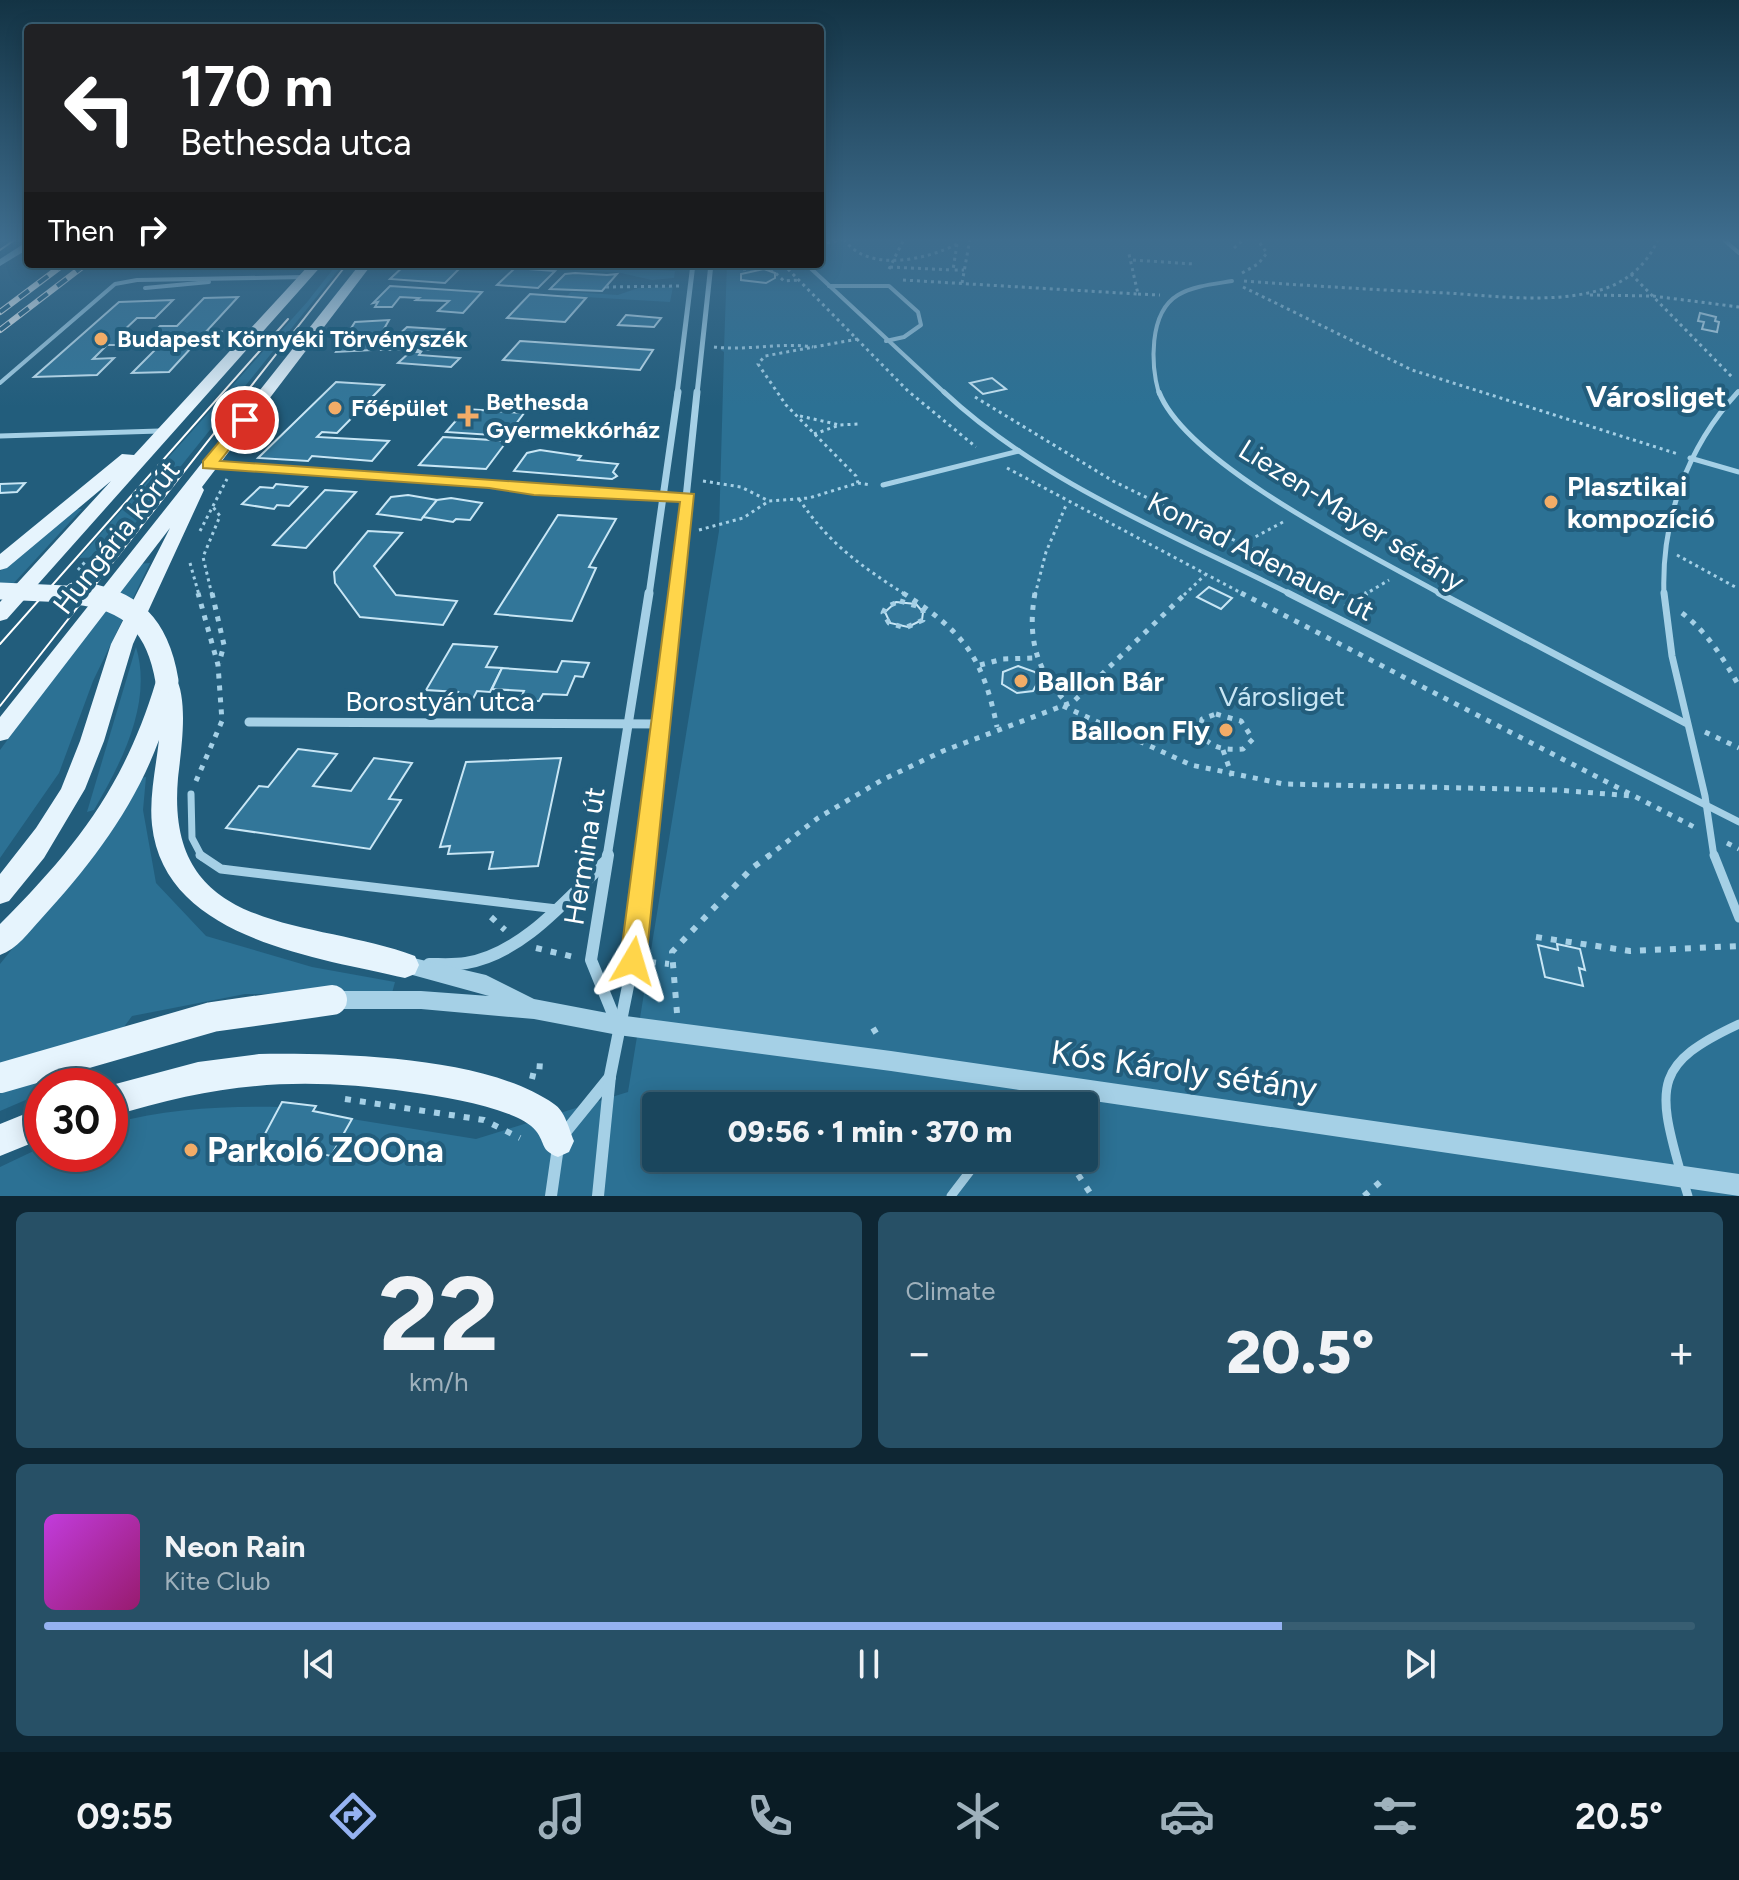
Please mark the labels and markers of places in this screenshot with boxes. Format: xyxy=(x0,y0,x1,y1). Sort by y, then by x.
place label: Budapest Környéki Törvényszék xyxy=(117,324,468,353)
marker: Budapest Környéki Törvényszék xyxy=(92,330,110,348)
pin xyxy=(211,386,279,454)
place label: Bethesda Gyermekkórház xyxy=(486,387,660,444)
place label: Főépület xyxy=(351,393,448,422)
marker: Főépület xyxy=(326,399,344,417)
marker: Bethesda Gyermekkórház xyxy=(457,405,479,427)
place label: Plasztikai kompozíció xyxy=(1567,469,1715,535)
marker: Plasztikai kompozíció xyxy=(1542,493,1560,511)
place label: Ballon Bár xyxy=(1037,664,1165,698)
marker: Ballon Bár xyxy=(1012,672,1030,690)
place label: Balloon Fly xyxy=(1071,713,1211,747)
marker: Balloon Fly xyxy=(1217,721,1235,739)
place label: Parkoló ZOOna xyxy=(207,1130,444,1171)
marker: Parkoló ZOOna xyxy=(182,1141,200,1159)

